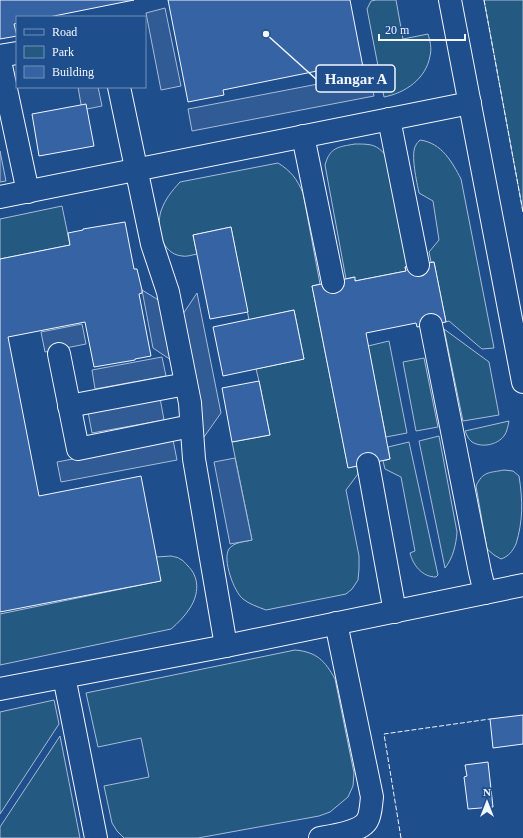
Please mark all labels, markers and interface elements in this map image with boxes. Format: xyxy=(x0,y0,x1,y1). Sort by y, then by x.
legend xyxy=(16,16,146,88)
scale bar xyxy=(379,16,465,42)
text: 20 m xyxy=(385,23,410,37)
text: Road xyxy=(52,25,77,39)
text: Park xyxy=(52,45,74,59)
text: Building xyxy=(52,65,94,79)
callout: Hangar A xyxy=(316,65,395,92)
text: Hangar A xyxy=(325,71,387,87)
north arrow xyxy=(467,782,507,822)
text: N xyxy=(483,786,491,798)

